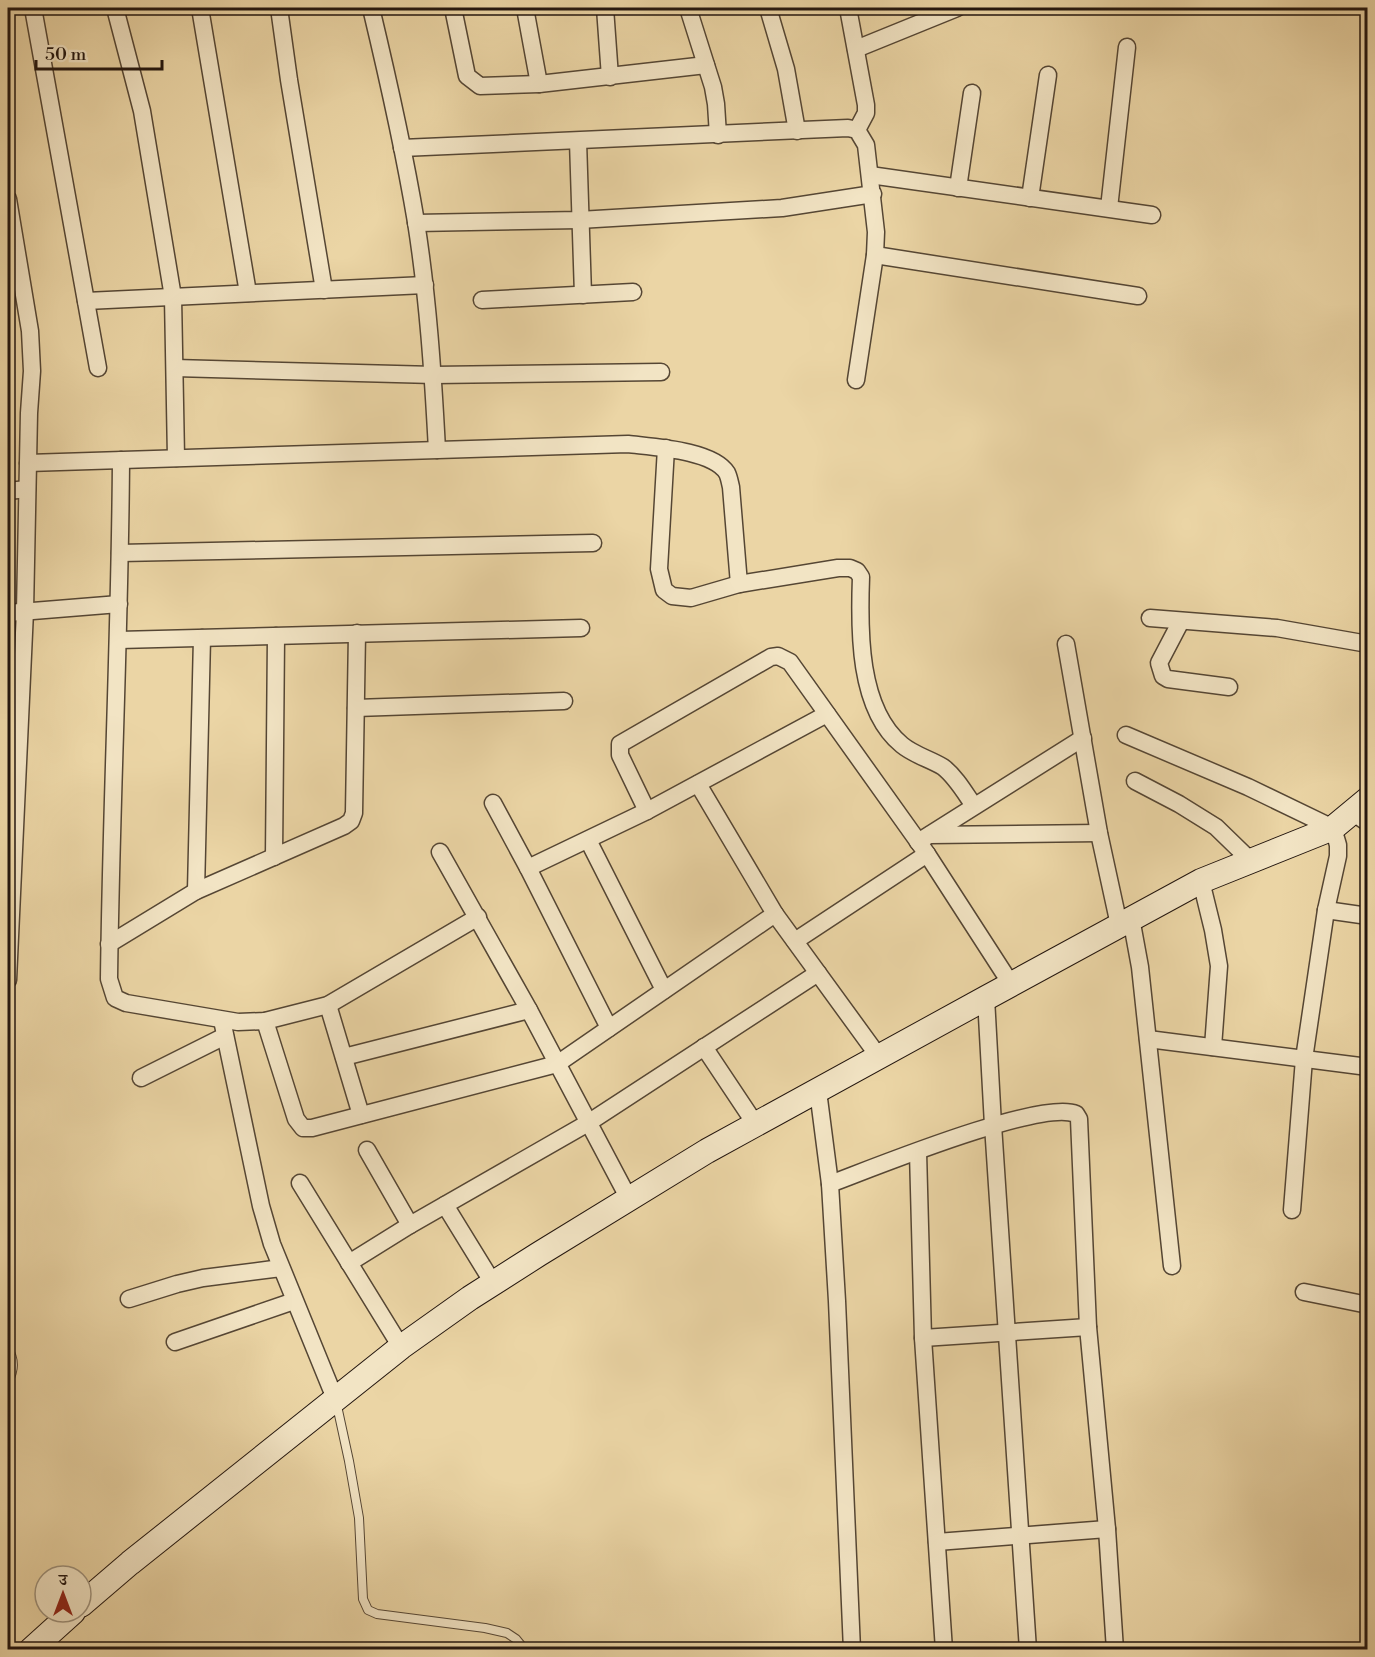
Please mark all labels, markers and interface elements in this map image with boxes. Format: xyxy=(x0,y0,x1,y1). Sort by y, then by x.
scale bar xyxy=(36,33,162,71)
text: 50 m xyxy=(45,43,87,66)
north arrow xyxy=(33,1564,93,1624)
text: उ xyxy=(58,1570,69,1590)

